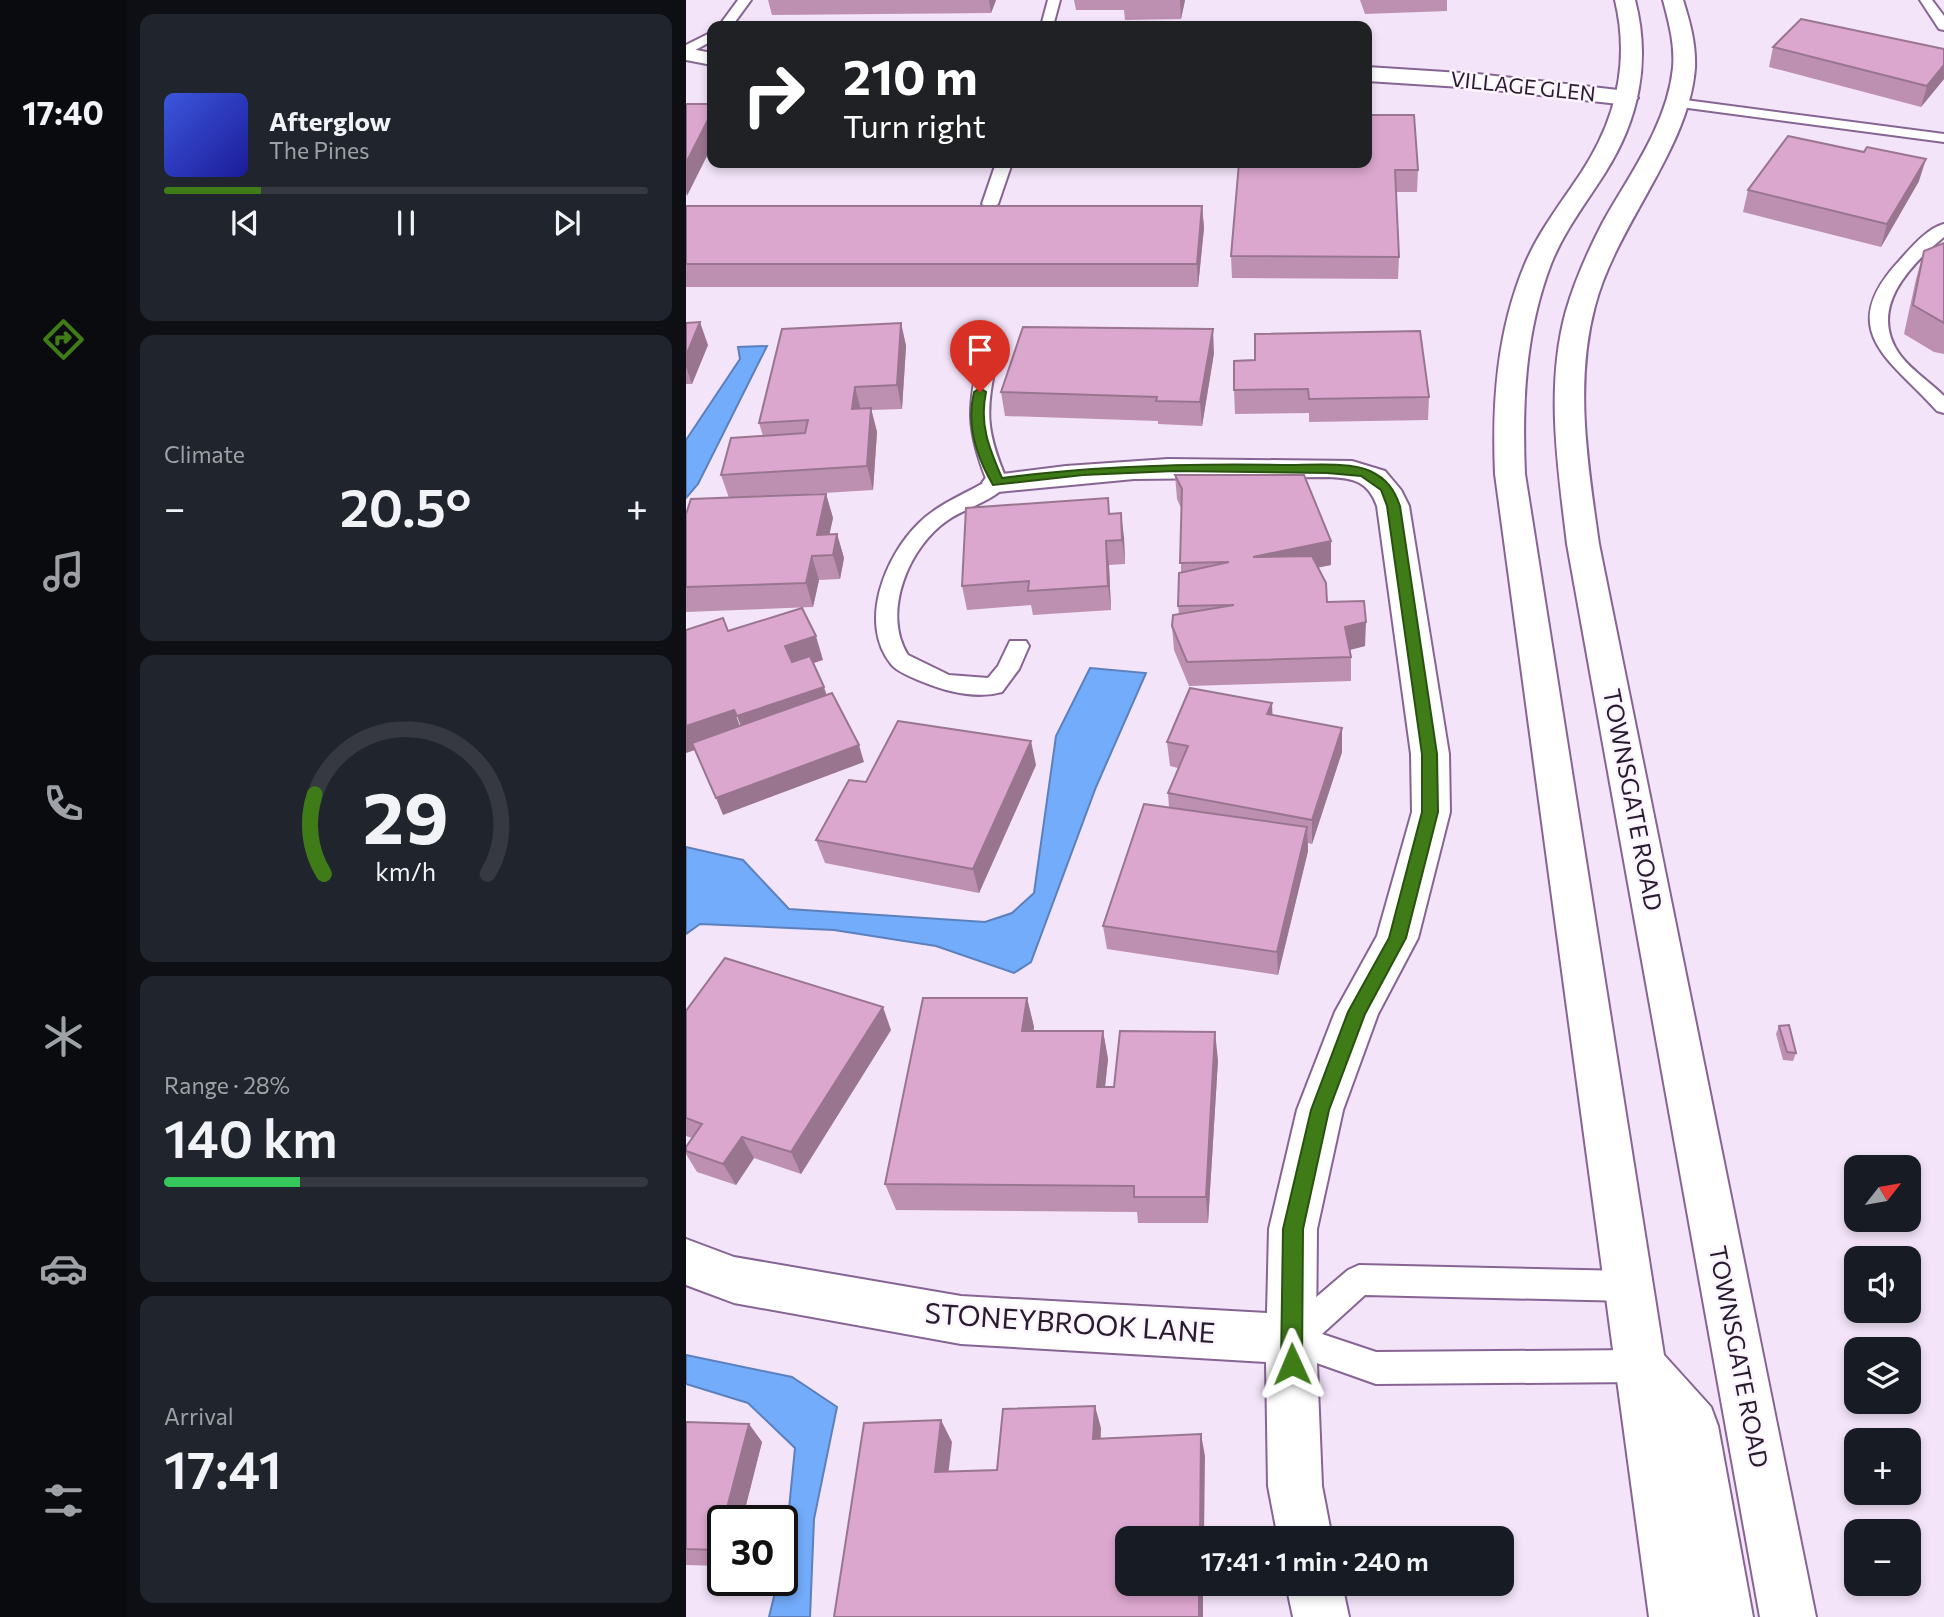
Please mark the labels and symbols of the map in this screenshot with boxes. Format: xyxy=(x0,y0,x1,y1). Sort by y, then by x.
street label: VILLAGE GLEN xyxy=(1449,65,1597,106)
pin xyxy=(950,320,1010,392)
street label: TOWNSGATE ROAD xyxy=(1598,686,1669,913)
north arrow xyxy=(1844,1155,1922,1232)
street label: TOWNSGATE ROAD xyxy=(1704,1243,1775,1470)
street label: STONEYBROOK LANE xyxy=(924,1295,1217,1349)
position arrow xyxy=(1255,1327,1329,1401)
speed limit sign: 30 xyxy=(707,1505,798,1596)

